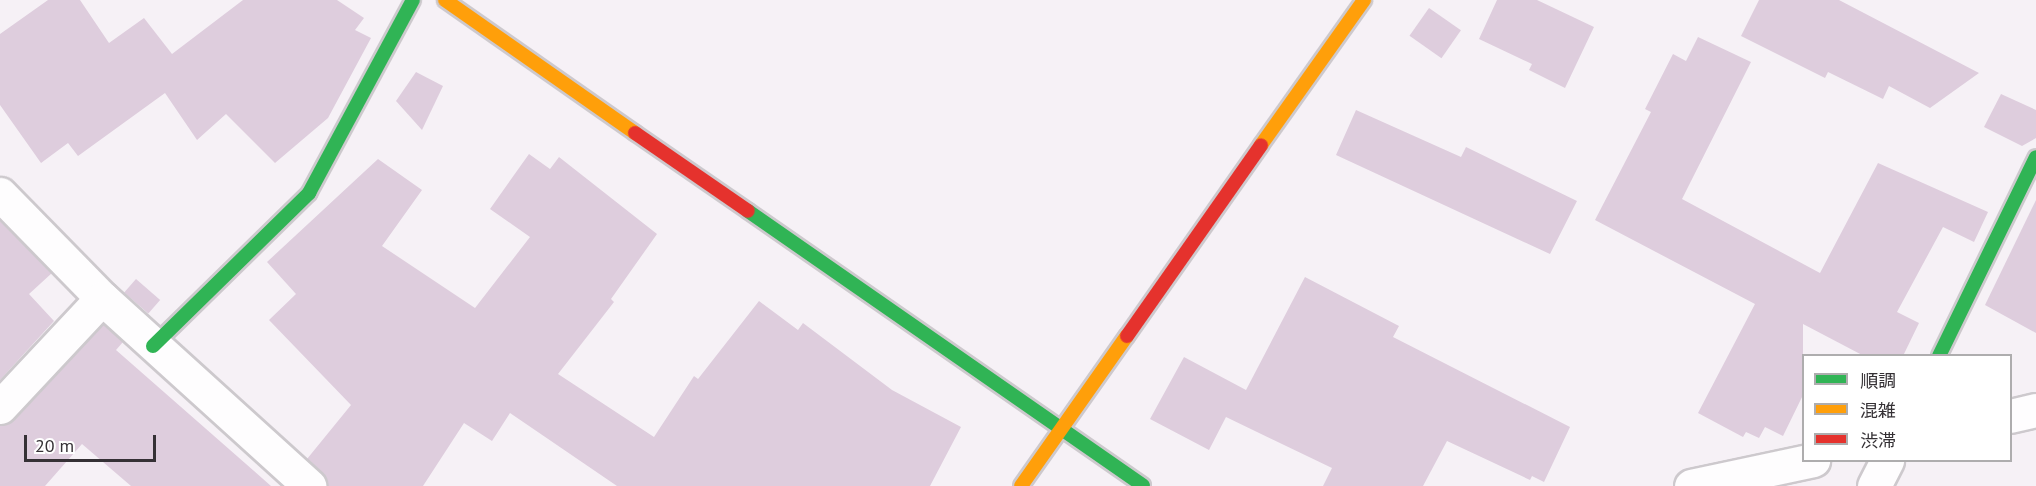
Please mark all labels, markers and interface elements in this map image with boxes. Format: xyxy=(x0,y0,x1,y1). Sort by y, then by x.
legend xyxy=(1802,354,2012,462)
text: 順調 xyxy=(1860,369,1896,392)
text: 混雑 xyxy=(1860,399,1896,422)
scale bar xyxy=(27,423,159,461)
text: 渋滞 xyxy=(1860,429,1896,452)
text: 20 m xyxy=(35,434,74,457)

